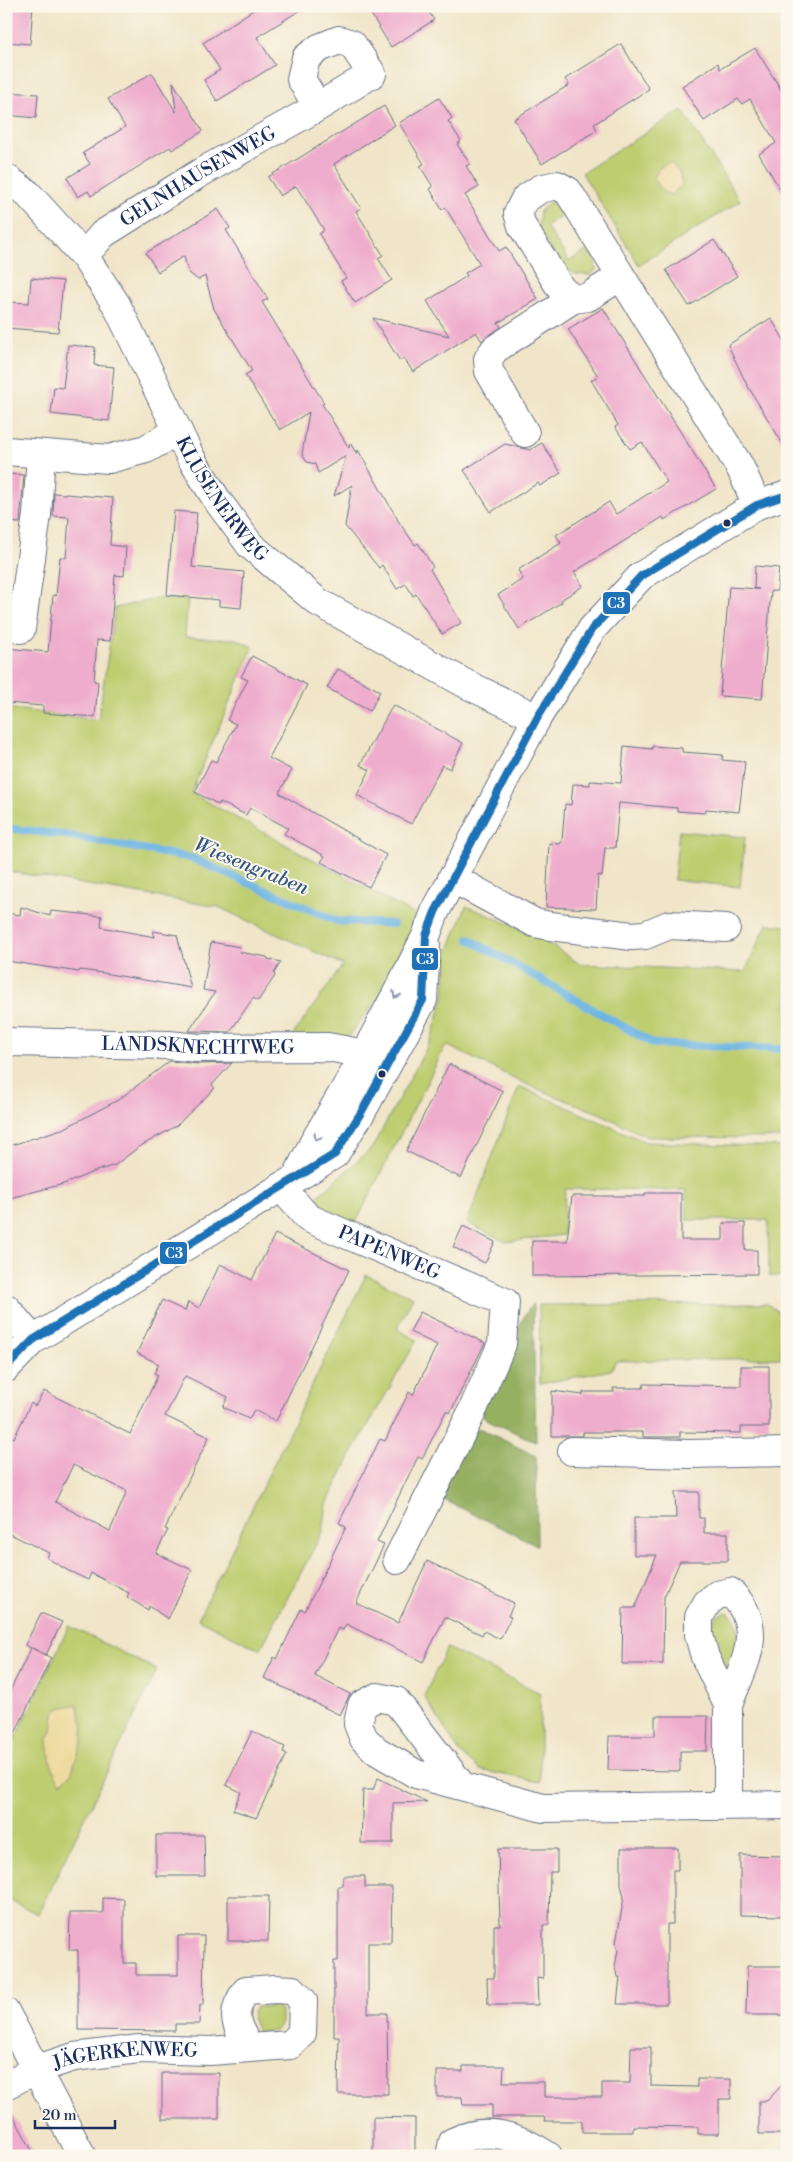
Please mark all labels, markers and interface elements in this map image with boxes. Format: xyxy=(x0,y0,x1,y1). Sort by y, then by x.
street label: GELNHAUSENWEG xyxy=(115,121,280,232)
street label: KLUSENERWEG xyxy=(170,432,273,567)
unlabelled marker xyxy=(722,518,732,528)
line badge: C3 xyxy=(602,591,631,615)
text: C3 xyxy=(607,595,625,613)
water label: Wiesengraben xyxy=(190,833,313,902)
line badge: C3 xyxy=(411,947,439,971)
text: C3 xyxy=(416,951,434,969)
one-way arrow xyxy=(392,989,402,998)
street label: LANDSKNECHTWEG xyxy=(101,1032,295,1060)
unlabelled marker xyxy=(377,1069,387,1079)
one-way arrow xyxy=(314,1131,324,1140)
street label: PAPENWEG xyxy=(334,1220,444,1285)
line badge: C3 xyxy=(159,1241,188,1265)
text: C3 xyxy=(165,1245,183,1263)
street label: JÄGERKENWEG xyxy=(49,2037,198,2075)
scale bar xyxy=(35,2097,115,2129)
text: 20 m xyxy=(42,2106,77,2125)

